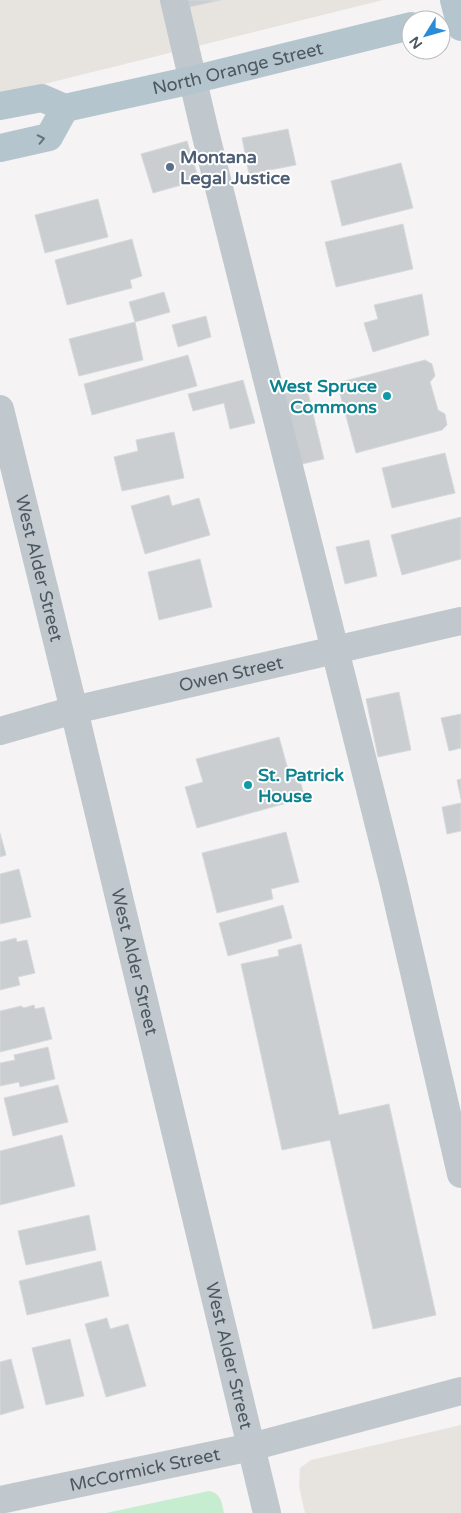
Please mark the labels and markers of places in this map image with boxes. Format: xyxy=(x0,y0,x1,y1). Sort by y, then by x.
place label: Montana Legal Justice xyxy=(180,146,290,189)
marker: Montana Legal Justice xyxy=(164,161,176,173)
place label: West Spruce Commons xyxy=(269,375,377,418)
marker: West Spruce Commons xyxy=(381,390,393,402)
place label: St. Patrick House xyxy=(258,764,344,807)
marker: St. Patrick House xyxy=(242,779,254,791)

